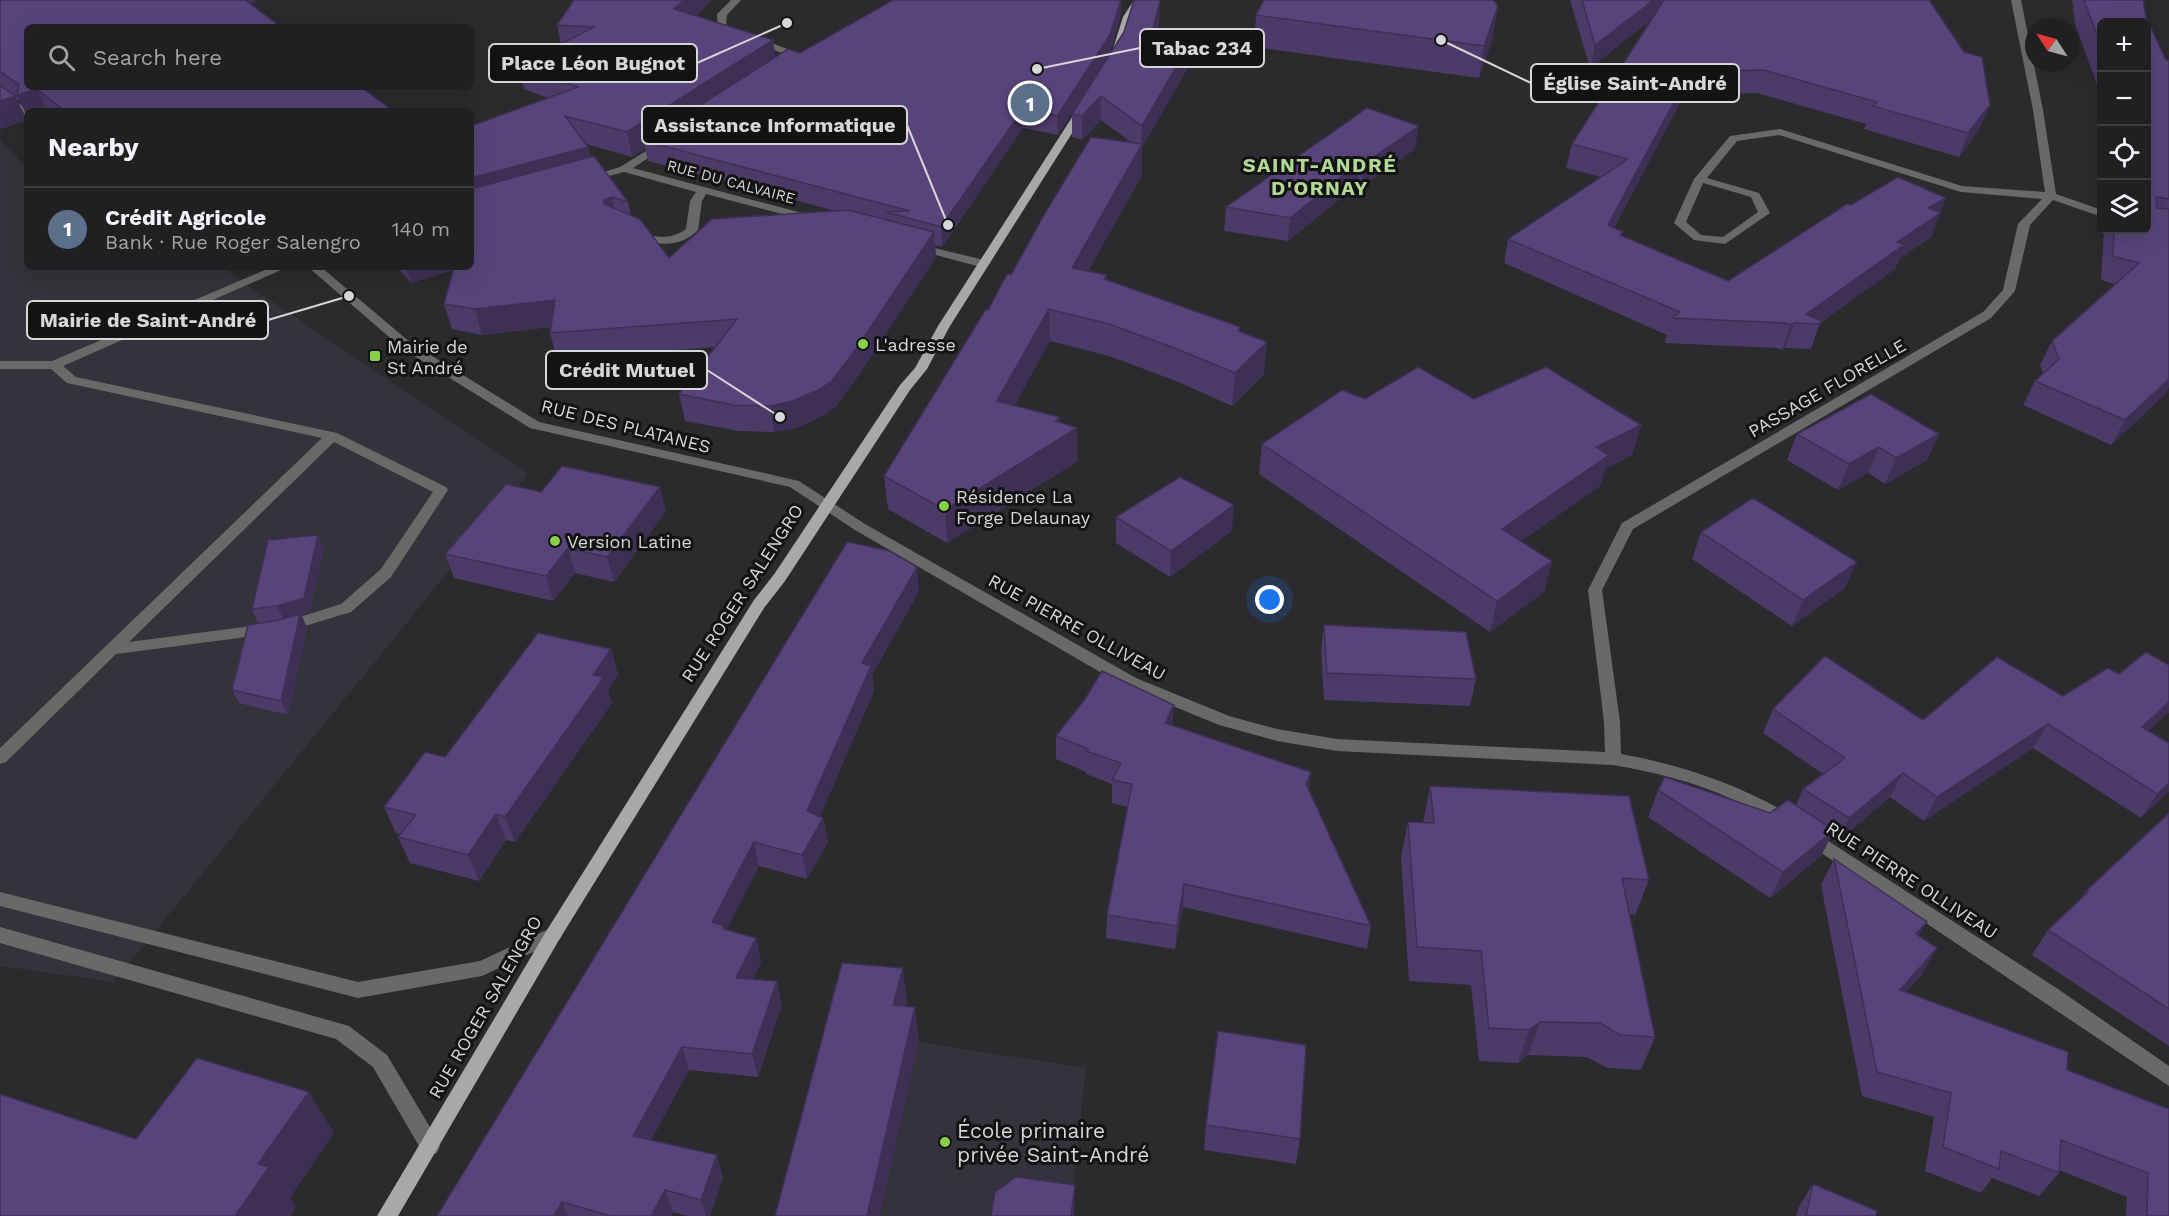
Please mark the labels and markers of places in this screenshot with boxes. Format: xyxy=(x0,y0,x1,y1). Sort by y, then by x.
callout: Tabac 234 xyxy=(1140,29,1264,67)
callout: Place Léon Bugnot xyxy=(489,44,697,82)
callout: Église Saint-André xyxy=(1531,64,1739,102)
pin: 1 xyxy=(1010,80,1050,126)
callout: Assistance Informatique xyxy=(642,106,907,144)
callout: Mairie de Saint-André xyxy=(27,301,268,339)
place label: L'adresse xyxy=(875,334,956,355)
place label: Mairie de St André xyxy=(387,336,468,378)
marker: L'adresse xyxy=(856,337,870,351)
marker: Mairie de St André xyxy=(368,349,382,363)
callout: Crédit Mutuel xyxy=(546,351,707,389)
place label: Résidence La Forge Delaunay xyxy=(956,486,1091,528)
marker: Résidence La Forge Delaunay xyxy=(937,499,951,513)
place label: Version Latine xyxy=(567,531,692,552)
marker: Version Latine xyxy=(548,534,562,548)
place label: École primaire privée Saint-André xyxy=(957,1118,1149,1167)
marker: École primaire privée Saint-André xyxy=(938,1135,952,1149)

